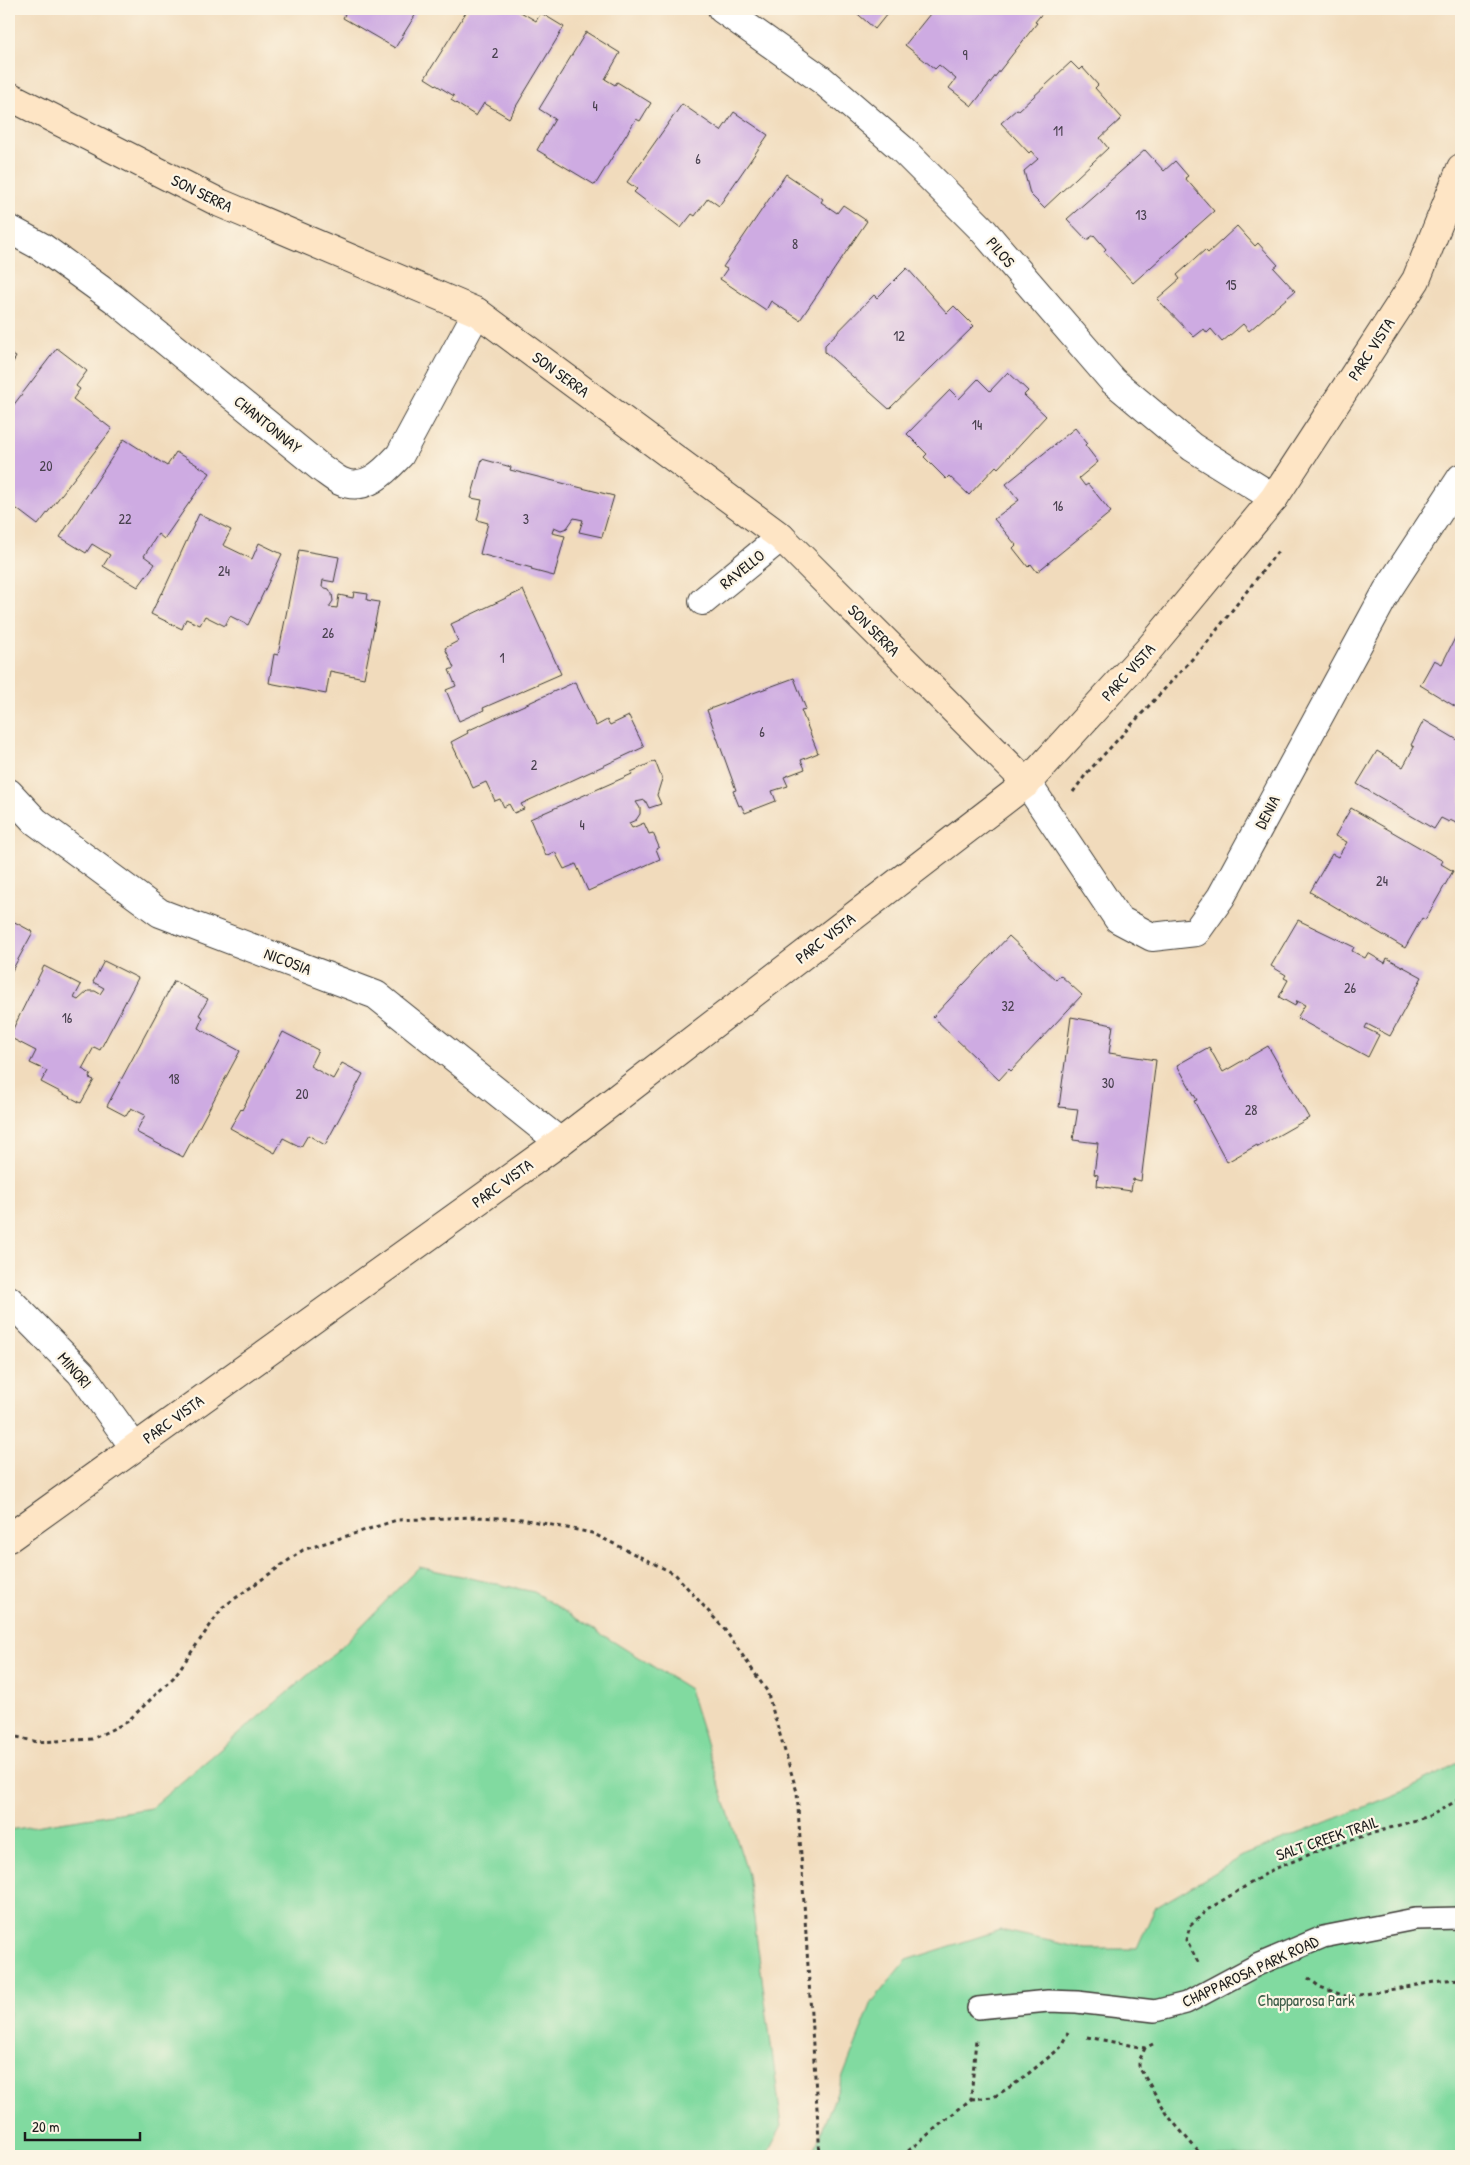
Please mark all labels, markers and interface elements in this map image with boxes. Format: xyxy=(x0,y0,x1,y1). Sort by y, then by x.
house number: 2 xyxy=(492,43,499,62)
house number: 9 xyxy=(962,45,968,64)
house number: 4 xyxy=(592,96,598,115)
house number: 11 xyxy=(1053,121,1063,140)
house number: 6 xyxy=(695,149,701,168)
street label: SON SERRA xyxy=(168,169,236,217)
house number: 13 xyxy=(1135,205,1147,224)
street label: PILOS xyxy=(982,232,1021,272)
house number: 8 xyxy=(792,234,798,253)
house number: 15 xyxy=(1225,275,1237,294)
street label: PARC VISTA xyxy=(1343,313,1400,385)
house number: 12 xyxy=(893,326,905,345)
street label: SON SERRA xyxy=(528,346,594,402)
street label: CHANTONNAY xyxy=(230,390,306,458)
house number: 14 xyxy=(972,415,982,434)
house number: 20 xyxy=(40,456,52,475)
house number: 16 xyxy=(1053,496,1064,515)
house number: 22 xyxy=(118,509,132,528)
house number: 3 xyxy=(523,509,529,528)
street label: RAVELLO xyxy=(715,544,769,594)
house number: 24 xyxy=(218,561,230,580)
street label: SON SERRA xyxy=(843,599,905,661)
house number: 26 xyxy=(322,623,334,642)
street label: PARC VISTA xyxy=(1096,638,1160,706)
house number: 1 xyxy=(499,648,505,667)
house number: 6 xyxy=(759,722,765,741)
house number: 2 xyxy=(531,755,538,774)
street label: DENIA xyxy=(1249,791,1285,833)
house number: 4 xyxy=(579,815,585,834)
house number: 24 xyxy=(1376,871,1388,890)
street label: PARC VISTA xyxy=(790,907,860,968)
street label: NICOSIA xyxy=(261,942,315,980)
house number: 26 xyxy=(1344,978,1356,997)
house number: 32 xyxy=(1002,996,1015,1015)
house number: 16 xyxy=(62,1008,73,1027)
house number: 18 xyxy=(168,1069,180,1088)
house number: 30 xyxy=(1102,1073,1114,1092)
house number: 20 xyxy=(296,1084,308,1103)
house number: 28 xyxy=(1245,1100,1257,1119)
street label: PARC VISTA xyxy=(467,1153,537,1213)
street label: MINORI xyxy=(53,1347,97,1393)
street label: PARC VISTA xyxy=(138,1389,208,1449)
street label: SALT CREEK TRAIL xyxy=(1273,1810,1381,1866)
street label: CHAPPAROSA PARK ROAD xyxy=(1178,1929,1322,2012)
park label: Chapparosa Park xyxy=(1257,1989,1355,2011)
scale bar xyxy=(25,2110,140,2142)
text: 20 m xyxy=(32,2116,59,2137)

